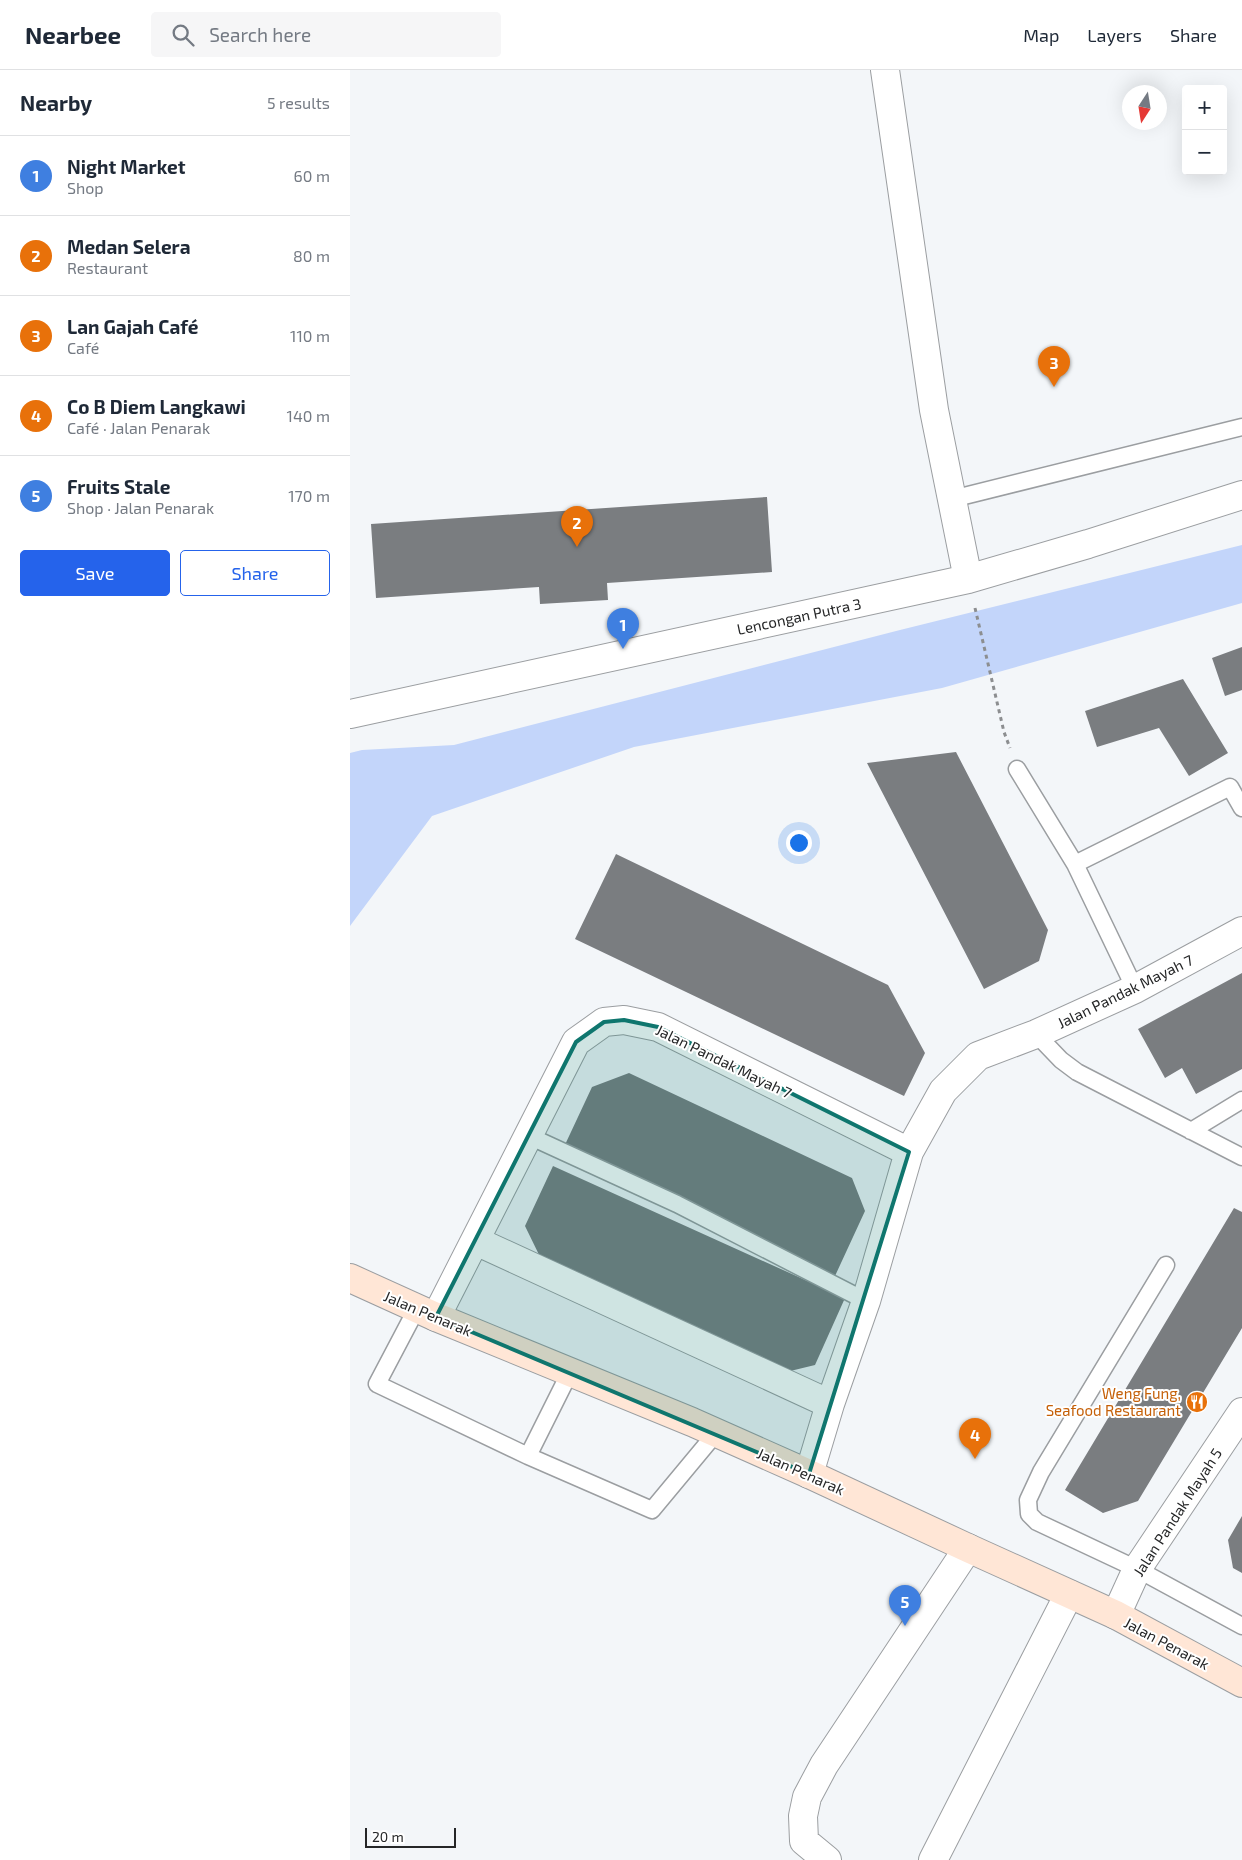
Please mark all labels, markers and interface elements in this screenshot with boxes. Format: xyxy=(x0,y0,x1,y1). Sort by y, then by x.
search box xyxy=(151,12,501,57)
text: Nearbee xyxy=(25,20,121,49)
icon: search xyxy=(169,21,197,49)
text: Search here xyxy=(209,23,311,46)
text: Map xyxy=(1023,24,1059,46)
text: Layers xyxy=(1087,24,1142,46)
text: Share xyxy=(1170,24,1217,46)
north arrow xyxy=(1122,85,1167,130)
map controls xyxy=(1182,85,1227,175)
button: + xyxy=(1182,85,1227,130)
text: Nearby xyxy=(20,90,92,115)
text: 5 results xyxy=(267,93,330,112)
button: − xyxy=(1182,130,1227,175)
text: Night Market xyxy=(67,155,185,178)
text: 1 xyxy=(33,166,39,185)
text: 60 m xyxy=(294,166,330,185)
text: Shop xyxy=(67,178,104,197)
text: Medan Selera xyxy=(67,235,190,258)
text: 2 xyxy=(31,246,41,265)
text: 80 m xyxy=(293,246,330,265)
text: Restaurant xyxy=(67,258,148,277)
text: Lan Gajah Café xyxy=(67,315,199,338)
text: 3 xyxy=(31,326,41,345)
text: 110 m xyxy=(290,326,330,345)
text: Café xyxy=(67,338,99,357)
pin: 3 xyxy=(1038,346,1070,387)
text: Co B Diem Langkawi xyxy=(67,395,246,418)
text: 4 xyxy=(31,406,41,425)
text: 140 m xyxy=(287,406,330,425)
text: Café · Jalan Penarak xyxy=(67,418,210,437)
text: Fruits Stale xyxy=(67,475,171,498)
text: 5 xyxy=(32,486,40,505)
text: 170 m xyxy=(288,486,330,505)
text: Shop · Jalan Penarak xyxy=(67,498,214,517)
pin: 2 xyxy=(561,506,593,547)
button: Save xyxy=(20,550,170,596)
button: Share xyxy=(180,550,330,596)
street label: Lencongan Putra 3 xyxy=(735,594,863,638)
pin: 1 xyxy=(607,608,639,649)
your location xyxy=(786,830,812,856)
street label: Jalan Pandak Mayah 7 xyxy=(1054,950,1196,1032)
street label: Jalan Pandak Mayah 7 xyxy=(653,1020,795,1102)
street label: Jalan Penarak xyxy=(381,1286,475,1340)
place label: Weng Fung, Seafood Restaurant xyxy=(1046,1384,1181,1419)
restaurant icon: Weng Fung, Seafood Restaurant xyxy=(1185,1390,1209,1414)
pin: 4 xyxy=(959,1418,991,1459)
street label: Jalan Penarak xyxy=(755,1444,848,1498)
street label: Jalan Pandak Mayah 5 xyxy=(1129,1445,1225,1579)
pin: 5 xyxy=(889,1585,921,1626)
street label: Jalan Penarak xyxy=(1121,1613,1213,1673)
scale bar xyxy=(365,1825,456,1848)
text: 20 m xyxy=(372,1828,404,1845)

